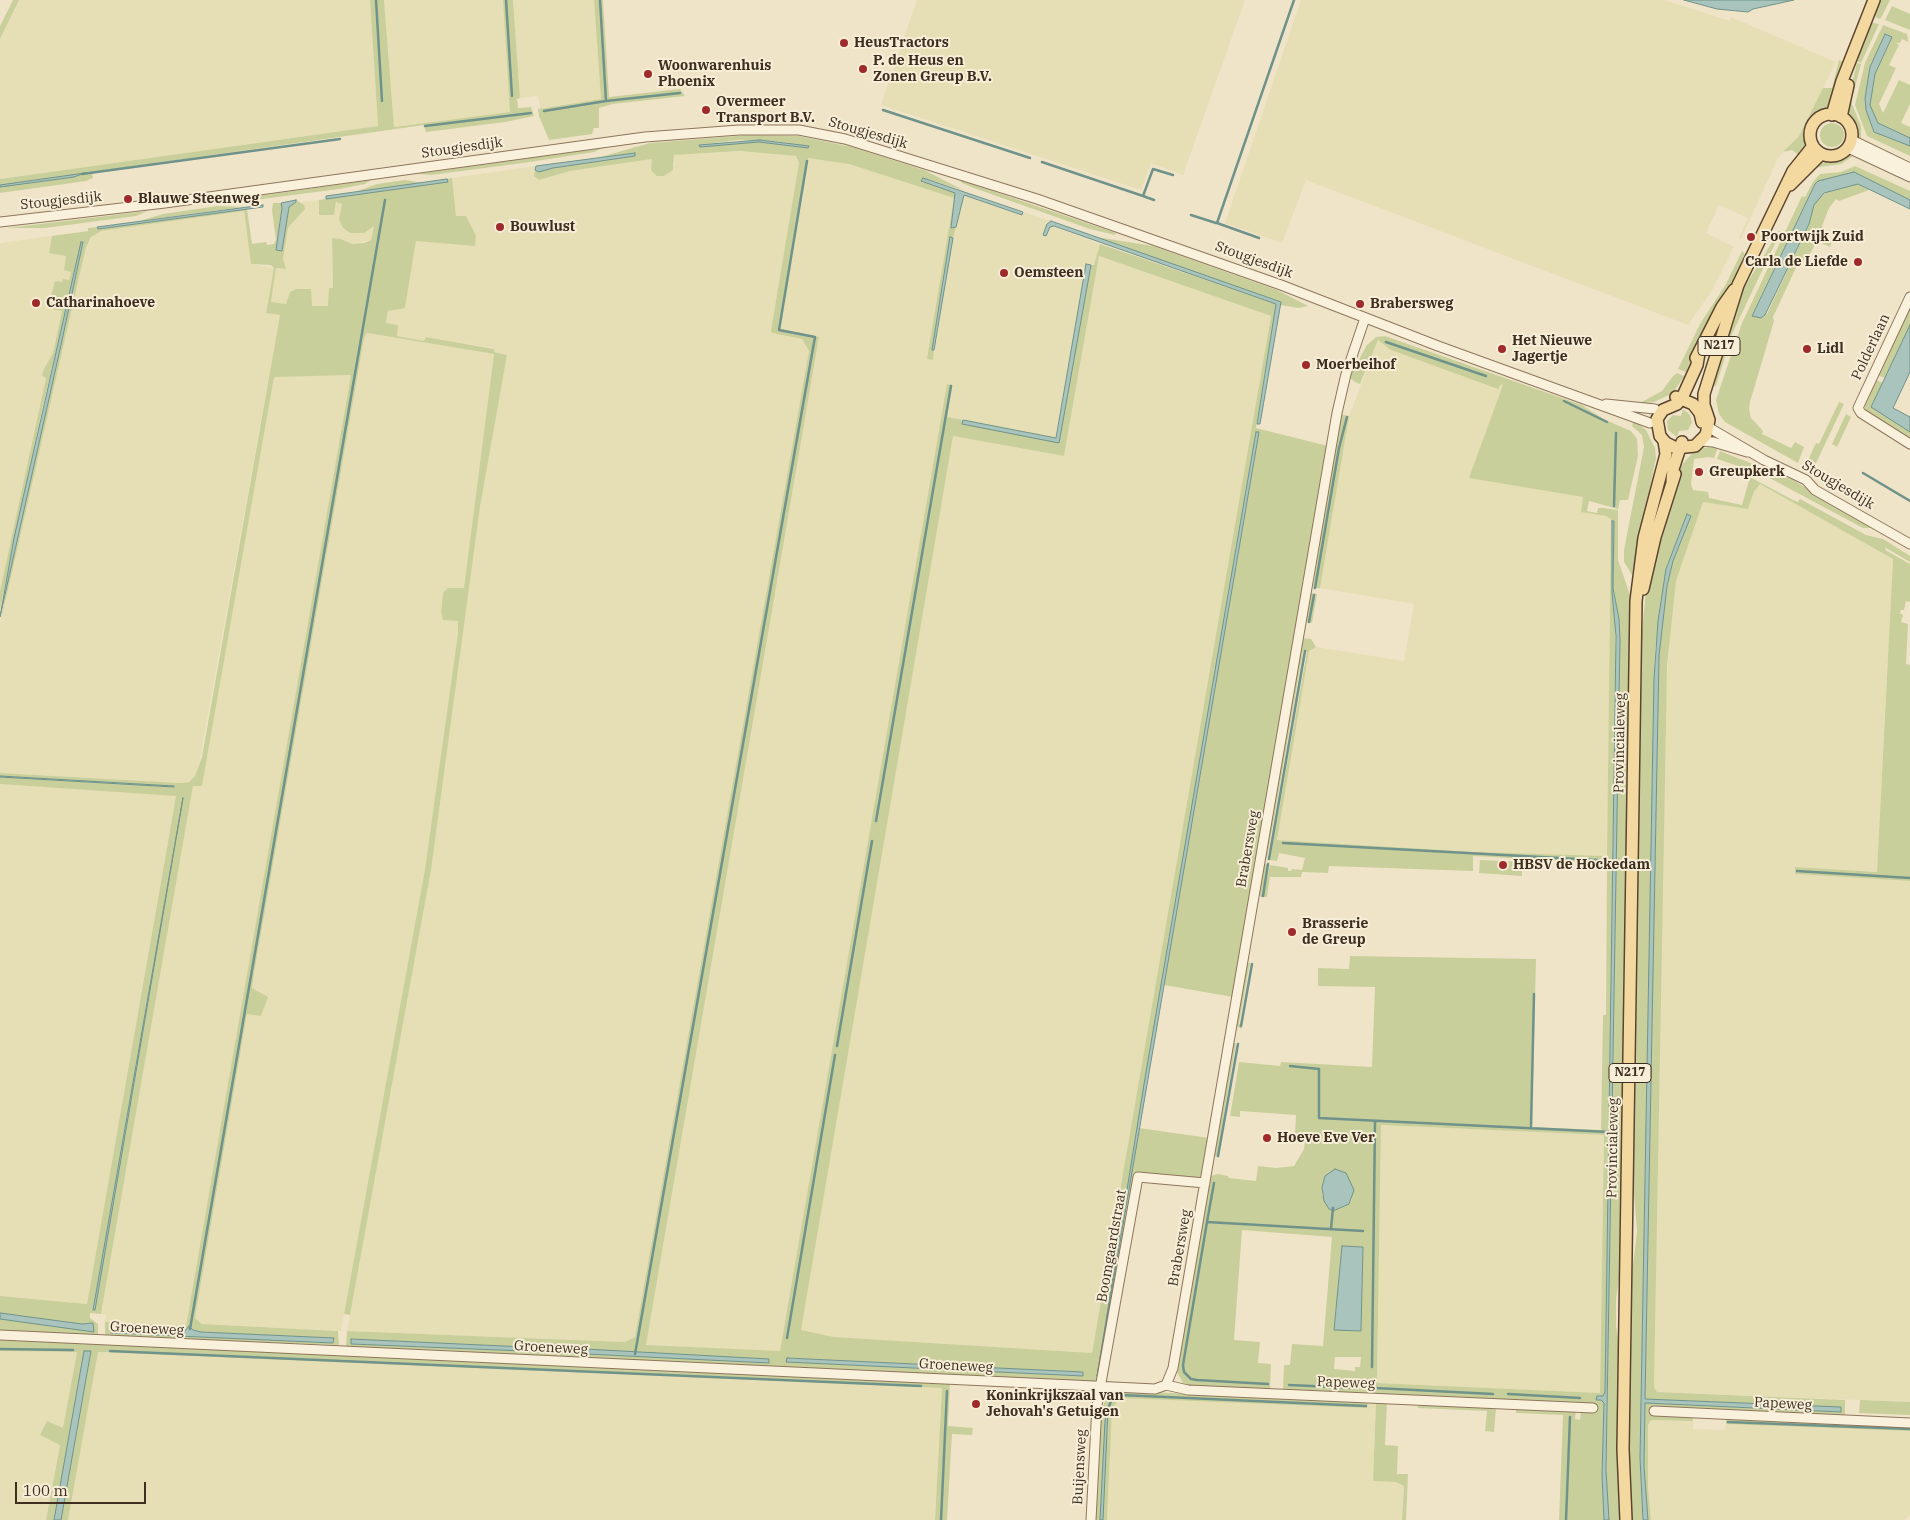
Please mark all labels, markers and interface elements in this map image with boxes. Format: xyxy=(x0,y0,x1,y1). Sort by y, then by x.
place label: HeusTractors xyxy=(854,35,949,51)
marker: HeusTractors xyxy=(838,37,850,49)
place label: P. de Heus en Zonen Greup B.V. xyxy=(873,53,992,85)
place label: Woonwarenhuis Phoenix xyxy=(658,58,771,90)
marker: P. de Heus en Zonen Greup B.V. xyxy=(857,63,869,75)
marker: Woonwarenhuis Phoenix xyxy=(642,68,654,80)
place label: Overmeer Transport B.V. xyxy=(716,94,815,126)
marker: Overmeer Transport B.V. xyxy=(700,104,712,116)
street label: Stougjesdijk xyxy=(826,114,910,152)
street label: Stougjesdijk xyxy=(420,134,504,162)
street label: Stougjesdijk xyxy=(20,188,102,214)
place label: Blauwe Steenweg xyxy=(138,191,259,207)
marker: Blauwe Steenweg xyxy=(122,193,134,205)
place label: Bouwlust xyxy=(510,219,575,235)
marker: Bouwlust xyxy=(494,221,506,233)
place label: Poortwijk Zuid xyxy=(1761,229,1864,245)
marker: Poortwijk Zuid xyxy=(1745,231,1757,243)
street label: Stougjesdijk xyxy=(1213,238,1295,282)
place label: Carla de Liefde xyxy=(1745,254,1848,270)
marker: Carla de Liefde xyxy=(1852,256,1864,268)
place label: Oemsteen xyxy=(1014,265,1084,281)
marker: Oemsteen xyxy=(998,267,1010,279)
place label: Catharinahoeve xyxy=(46,295,155,311)
place label: Brabersweg xyxy=(1370,296,1453,312)
marker: Catharinahoeve xyxy=(30,297,42,309)
marker: Brabersweg xyxy=(1354,298,1366,310)
street label: Polderlaan xyxy=(1848,311,1894,383)
place label: Het Nieuwe Jagertje xyxy=(1512,333,1592,366)
road number: N217 xyxy=(1698,336,1740,356)
place label: Lidl xyxy=(1817,341,1844,357)
marker: Het Nieuwe Jagertje xyxy=(1496,343,1508,355)
marker: Lidl xyxy=(1801,343,1813,355)
place label: Moerbeihof xyxy=(1316,357,1396,373)
marker: Moerbeihof xyxy=(1300,359,1312,371)
street label: Stougjesdijk xyxy=(1799,457,1877,513)
place label: Greupkerk xyxy=(1709,464,1785,480)
marker: Greupkerk xyxy=(1693,466,1705,478)
street label: Provincialeweg xyxy=(1611,693,1629,793)
street label: Brabersweg xyxy=(1233,809,1263,889)
place label: HBSV de Hockedam xyxy=(1513,857,1650,873)
marker: HBSV de Hockedam xyxy=(1497,859,1509,871)
place label: Brasserie de Greup xyxy=(1302,916,1368,949)
marker: Brasserie de Greup xyxy=(1286,926,1298,938)
road number: N217 xyxy=(1609,1064,1651,1082)
street label: Provincialeweg xyxy=(1604,1098,1622,1198)
place label: Hoeve Eve Ver xyxy=(1277,1130,1375,1146)
marker: Hoeve Eve Ver xyxy=(1261,1132,1273,1144)
street label: Boomgaardstraat xyxy=(1094,1188,1130,1304)
street label: Brabersweg xyxy=(1165,1208,1195,1288)
street label: Groeneweg xyxy=(110,1319,184,1339)
street label: Groeneweg xyxy=(514,1338,588,1358)
street label: Groeneweg xyxy=(919,1356,993,1376)
street label: Papeweg xyxy=(1317,1374,1375,1392)
place label: Koninkrijkszaal van Jehovah's Getuigen xyxy=(986,1388,1124,1420)
street label: Papeweg xyxy=(1753,1394,1813,1414)
marker: Koninkrijkszaal van Jehovah's Getuigen xyxy=(970,1398,982,1410)
street label: Buijensweg xyxy=(1070,1429,1090,1505)
scale bar xyxy=(18,1472,149,1504)
text: 100 m xyxy=(23,1481,68,1500)

